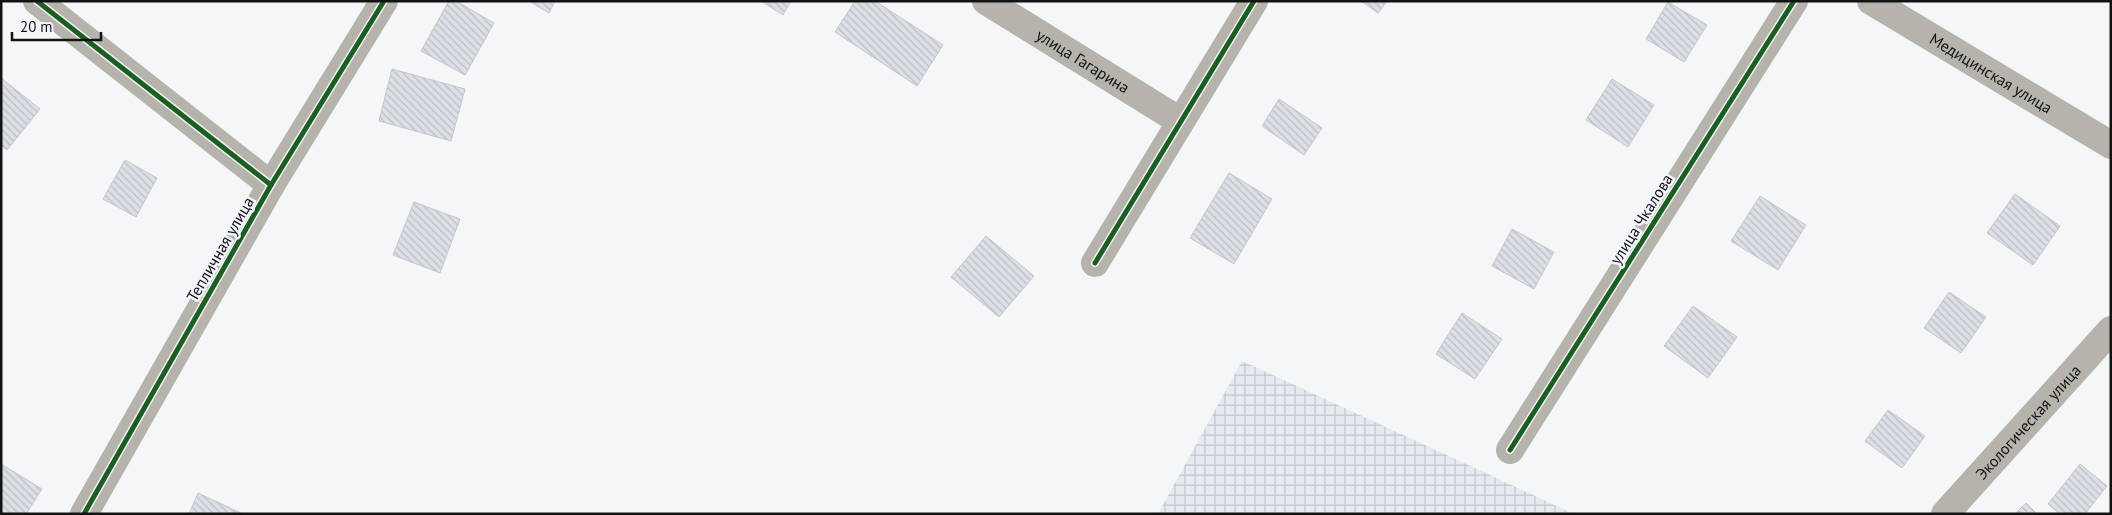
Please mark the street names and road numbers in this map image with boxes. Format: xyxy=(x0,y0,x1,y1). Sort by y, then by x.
street label: улица Гагарина xyxy=(1033,25,1133,97)
street label: Медицинская улица xyxy=(1926,29,2056,117)
street label: улица Чкалова xyxy=(1605,170,1677,268)
street label: Тепличная улица xyxy=(182,193,258,305)
street label: Экологическая улица xyxy=(1971,360,2085,483)

